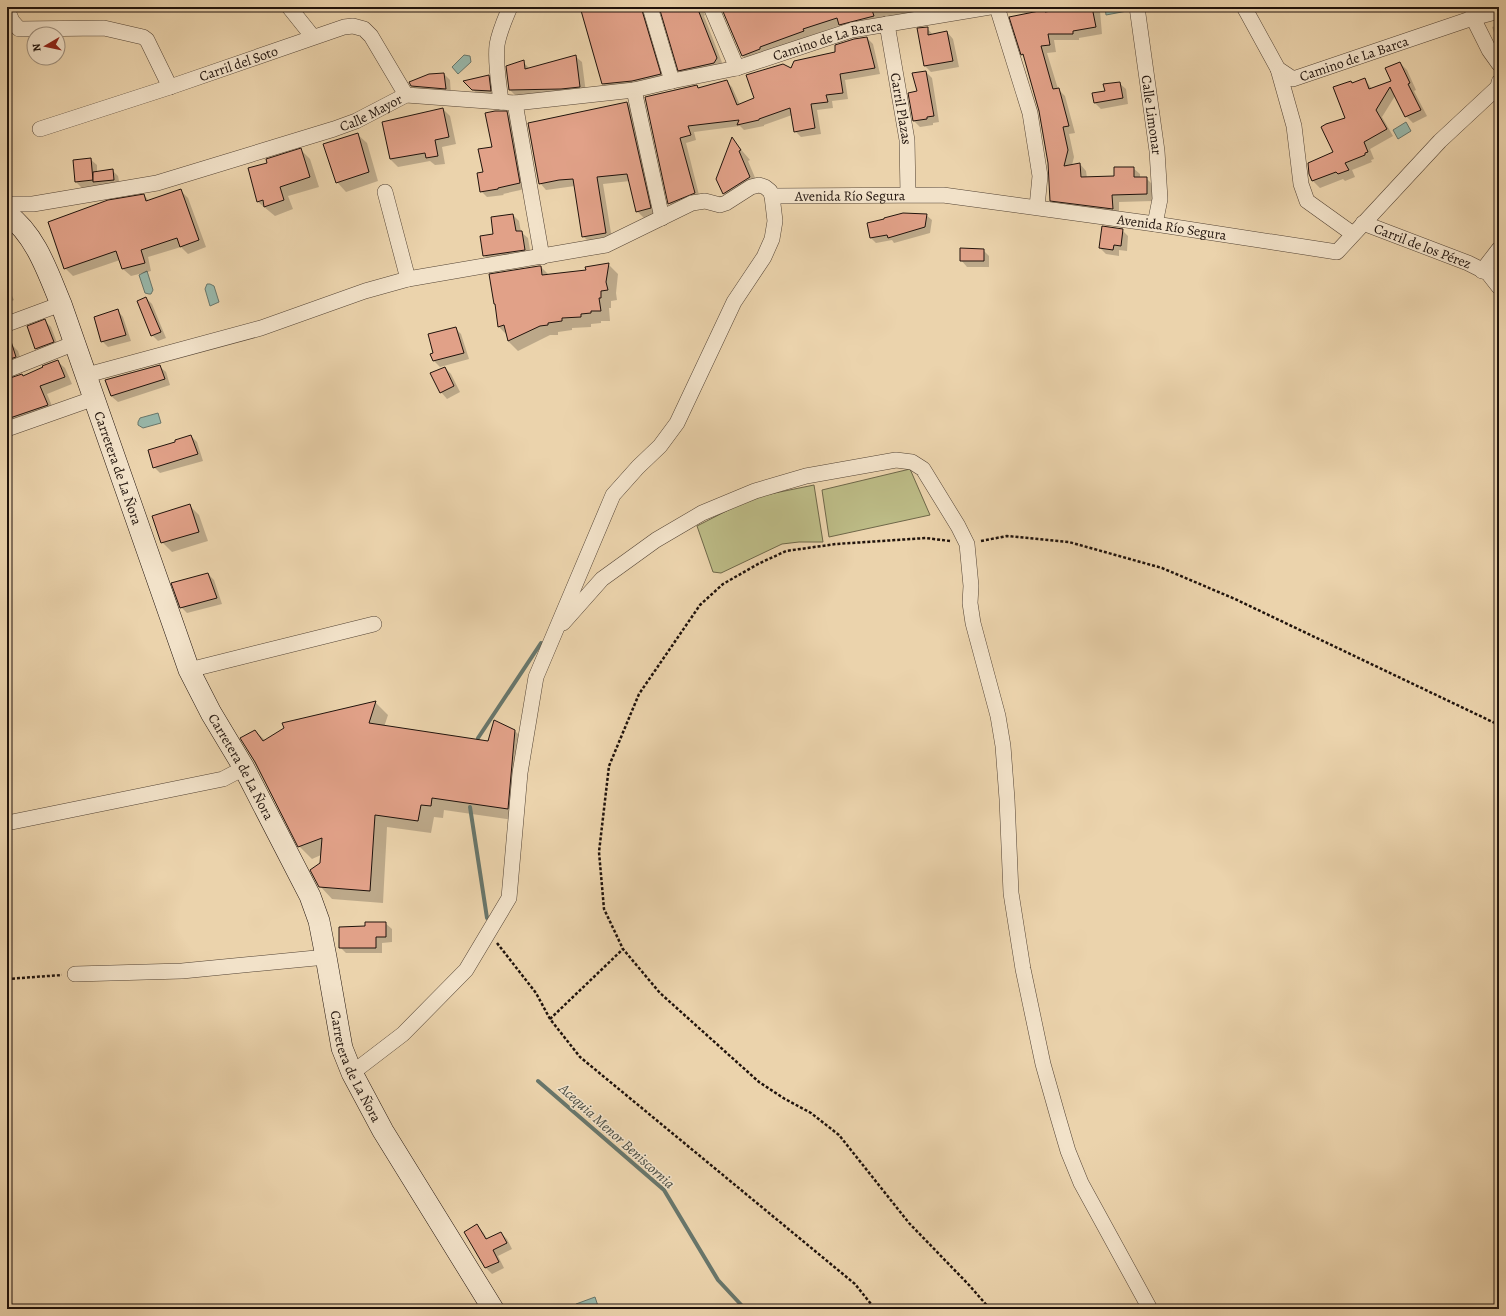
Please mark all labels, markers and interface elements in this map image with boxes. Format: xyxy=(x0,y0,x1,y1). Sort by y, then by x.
street label: Camino de La Barca xyxy=(770,16,885,66)
north arrow xyxy=(26,26,66,66)
street label: Camino de La Barca xyxy=(1297,31,1411,86)
text: N xyxy=(29,42,45,53)
street label: Carril del Soto xyxy=(197,42,280,86)
street label: Carril Plazas xyxy=(886,71,916,145)
street label: Calle Limonar xyxy=(1137,74,1166,156)
street label: Calle Mayor xyxy=(337,89,406,136)
street label: Avenida Río Segura xyxy=(794,186,906,206)
street label: Avenida Río Segura xyxy=(1115,210,1228,245)
street label: Carril de los Pérez xyxy=(1371,219,1474,273)
street label: Carretera de La Ñora xyxy=(89,409,147,528)
street label: Carretera de La Ñora xyxy=(203,710,278,824)
street label: Carretera de La Ñora xyxy=(326,1009,386,1126)
water label: Acequia Menor Beniscornia xyxy=(554,1078,679,1193)

